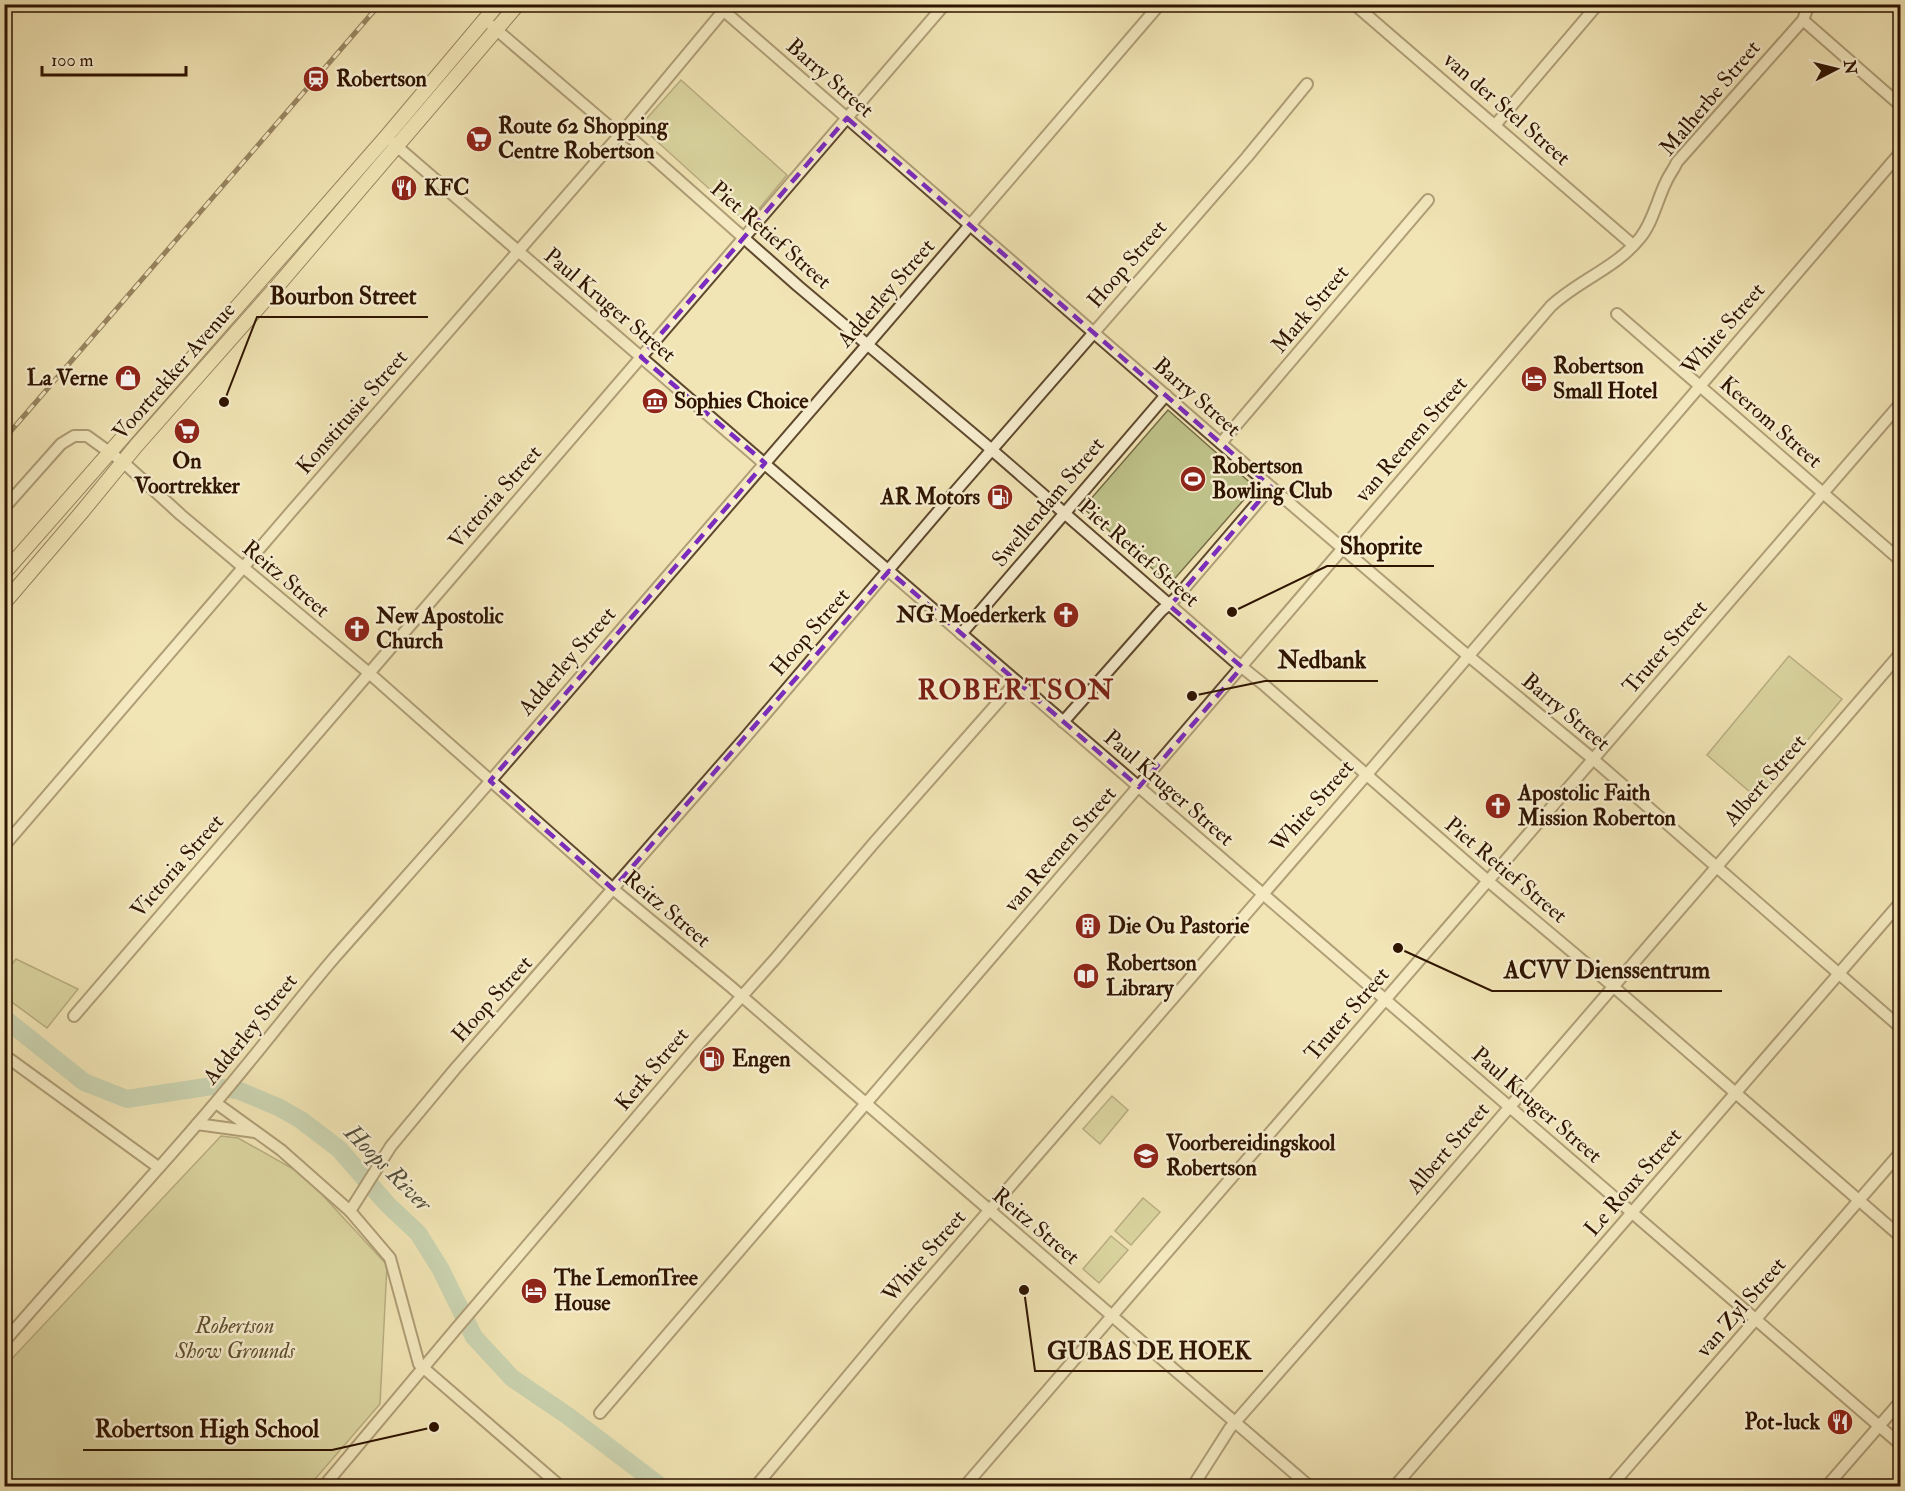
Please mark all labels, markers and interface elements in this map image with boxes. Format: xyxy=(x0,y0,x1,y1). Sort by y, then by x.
street label: Barry Street xyxy=(780,32,880,124)
street label: Malherbe Street xyxy=(1654,34,1766,162)
scale bar xyxy=(42,39,186,77)
north arrow xyxy=(1806,39,1866,99)
street label: van der Stel Street xyxy=(1437,46,1576,172)
text: 100 m xyxy=(51,49,94,72)
text: N xyxy=(1839,58,1861,76)
station icon: Robertson xyxy=(301,64,331,94)
place label: Robertson xyxy=(336,65,428,93)
place label: Route 62 Shopping Centre Robertson xyxy=(498,112,669,165)
supermarket icon: Route 62 Shopping Centre Robertson xyxy=(464,124,494,154)
restaurant icon: KFC xyxy=(389,173,419,203)
place label: KFC xyxy=(424,174,469,202)
street label: Piet Retief Street xyxy=(705,175,837,295)
street label: Hoop Street xyxy=(1081,214,1174,314)
street label: Adderley Street xyxy=(830,233,941,354)
street label: Paul Kruger Street xyxy=(538,242,682,368)
street label: Mark Street xyxy=(1265,259,1355,359)
callout: Bourbon Street xyxy=(257,275,428,317)
street label: White Street xyxy=(1674,277,1771,382)
text: Bourbon Street xyxy=(269,281,417,312)
street label: Voortrekker Avenue xyxy=(106,296,242,446)
street label: Konstitusie Street xyxy=(290,344,414,480)
street label: Barry Street xyxy=(1147,351,1247,443)
place label: Robertson Small Hotel xyxy=(1553,352,1658,405)
shop icon: La Verne xyxy=(113,363,143,393)
place label: La Verne xyxy=(27,364,109,392)
hotel icon: Robertson Small Hotel xyxy=(1519,364,1549,394)
street label: van Reenen Street xyxy=(1348,370,1473,509)
street label: Keerom Street xyxy=(1714,370,1828,474)
museum icon: Sophies Choice xyxy=(640,386,670,416)
place label: Sophies Choice xyxy=(674,387,809,416)
supermarket icon: On Voortrekker xyxy=(172,416,202,446)
street label: Swellendam Street xyxy=(986,431,1110,573)
street label: Victoria Street xyxy=(442,439,548,555)
place label: On Voortrekker xyxy=(133,447,241,500)
place label: Robertson Bowling Club xyxy=(1212,452,1333,506)
sports icon: Robertson Bowling Club xyxy=(1178,464,1208,494)
fuel station icon: AR Motors xyxy=(985,482,1015,512)
place label: AR Motors xyxy=(880,483,980,511)
street label: Piet Retief Street xyxy=(1073,493,1205,613)
callout: Shoprite xyxy=(1327,524,1434,566)
text: Shoprite xyxy=(1340,531,1422,562)
street label: Reitz Street xyxy=(236,534,336,624)
street label: Hoop Street xyxy=(764,582,857,682)
street label: Truter Street xyxy=(1617,594,1713,700)
church icon: NG Moederkerk xyxy=(1051,600,1081,630)
street label: Adderley Street xyxy=(511,601,622,722)
place label: NG Moederkerk xyxy=(896,601,1046,629)
place label: New Apostolic Church xyxy=(375,602,504,655)
church icon: New Apostolic Church xyxy=(342,614,372,644)
callout: Nedbank xyxy=(1265,639,1378,681)
text: Nedbank xyxy=(1277,645,1367,676)
street label: Barry Street xyxy=(1516,667,1616,757)
district label: ROBERTSON xyxy=(917,673,1115,708)
street label: Paul Kruger Street xyxy=(1098,724,1240,852)
street label: Albert Street xyxy=(1717,728,1812,832)
street label: White Street xyxy=(1263,754,1360,859)
place label: Apostolic Faith Mission Roberton xyxy=(1517,779,1676,832)
street label: van Reenen Street xyxy=(997,780,1122,919)
church icon: Apostolic Faith Mission Roberton xyxy=(1483,791,1513,821)
street label: Victoria Street xyxy=(124,808,230,924)
street label: Piet Retief Street xyxy=(1439,811,1573,929)
street label: Reitz Street xyxy=(617,864,717,954)
building icon: Die Ou Pastorie xyxy=(1073,911,1103,941)
place label: Die Ou Pastorie xyxy=(1108,912,1250,940)
place label: Robertson Library xyxy=(1106,949,1198,1003)
callout: ACVV Dienssentrum xyxy=(1492,949,1722,991)
street label: Hoop Street xyxy=(446,950,539,1049)
text: ACVV Dienssentrum xyxy=(1503,955,1710,986)
library icon: Robertson Library xyxy=(1071,961,1101,991)
street label: Truter Street xyxy=(1299,961,1395,1067)
street label: Adderley Street xyxy=(196,968,303,1091)
street label: Kerk Street xyxy=(609,1021,695,1117)
street label: Paul Kruger Street xyxy=(1466,1041,1608,1169)
fuel station icon: Engen xyxy=(697,1044,727,1074)
place label: Engen xyxy=(732,1045,791,1074)
street label: Albert Street xyxy=(1400,1096,1495,1200)
water label: Hoops River xyxy=(337,1117,439,1219)
street label: Le Roux Street xyxy=(1578,1122,1688,1242)
place label: Voorbereidingskool Robertson xyxy=(1165,1129,1336,1182)
school or university icon: Voorbereidingskool Robertson xyxy=(1131,1141,1161,1171)
street label: Reitz Street xyxy=(986,1181,1086,1271)
street label: White Street xyxy=(875,1204,972,1309)
street label: van Zyl Street xyxy=(1689,1251,1792,1363)
place label: The LemonTree House xyxy=(553,1264,699,1317)
hotel icon: The LemonTree House xyxy=(519,1276,549,1306)
park label: Robertson Show Grounds xyxy=(174,1312,296,1365)
callout: GUBAS DE HOEK xyxy=(1035,1329,1263,1371)
text: GUBAS DE HOEK xyxy=(1047,1336,1252,1367)
restaurant icon: Pot-luck xyxy=(1825,1407,1855,1437)
callout: Robertson High School xyxy=(83,1408,332,1450)
place label: Pot-luck xyxy=(1744,1408,1820,1436)
text: Robertson High School xyxy=(95,1414,320,1445)

